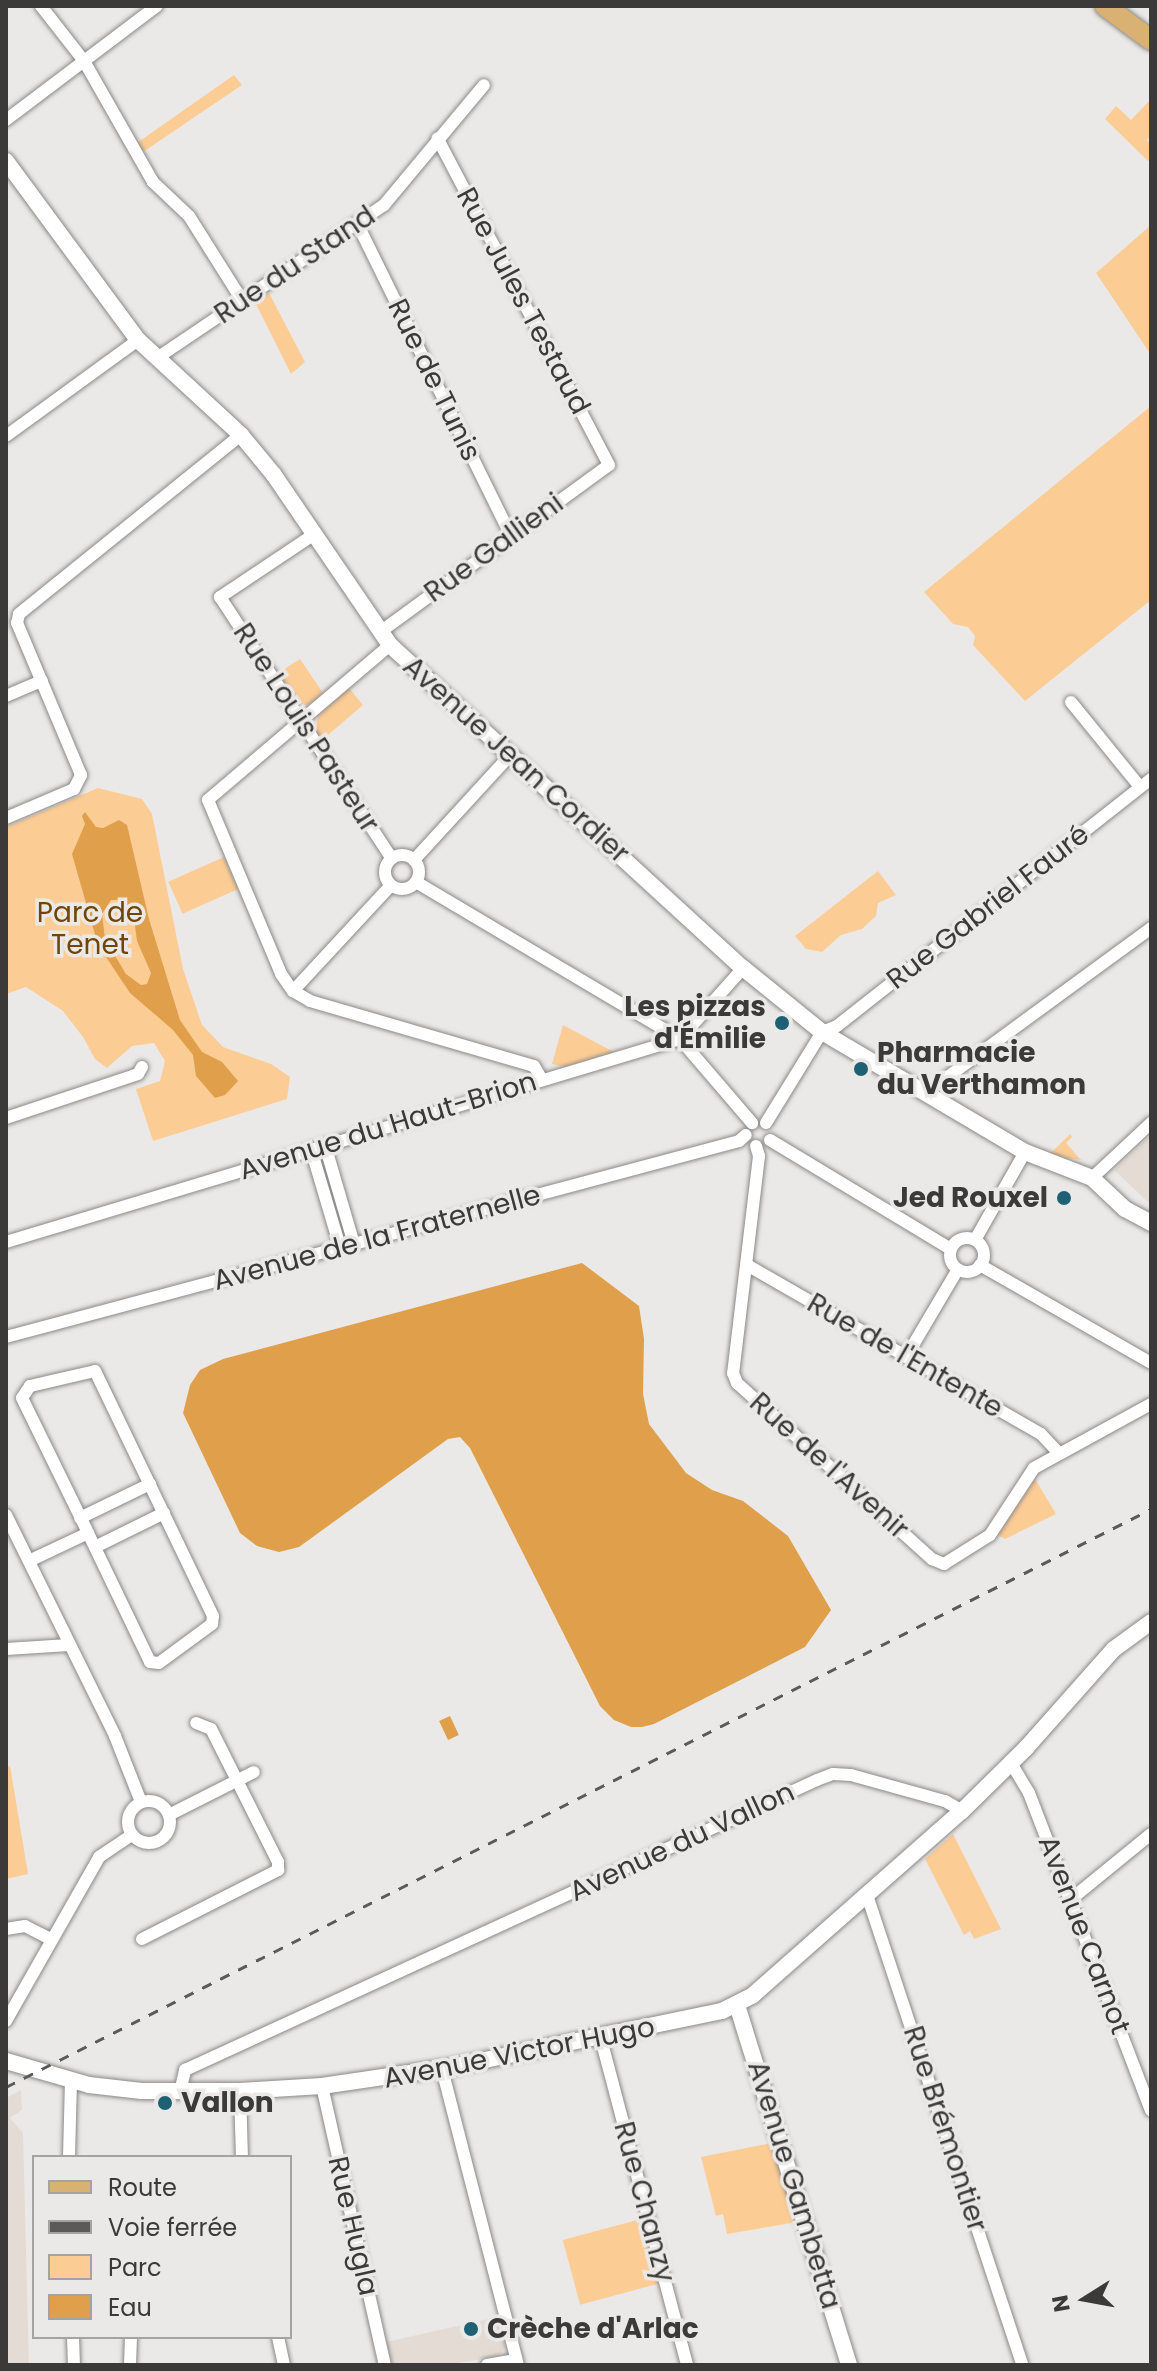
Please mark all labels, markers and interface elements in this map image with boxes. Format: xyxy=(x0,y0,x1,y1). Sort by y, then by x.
street label: Rue Jules Testaud xyxy=(449,182,597,420)
street label: Rue du Stand xyxy=(208,199,382,331)
street label: Rue de Tunis xyxy=(380,294,488,466)
street label: Rue Gallieni xyxy=(418,486,570,610)
street label: Rue Louis Pasteur xyxy=(226,617,386,839)
street label: Avenue Jean Cordier xyxy=(396,650,636,870)
street label: Rue Gabriel Fauré xyxy=(880,818,1096,996)
park label: Parc de Tenet xyxy=(37,896,143,962)
place label: Les pizzas d'Émilie xyxy=(624,990,766,1056)
marker: Les pizzas d'Émilie xyxy=(773,1014,791,1032)
place label: Pharmacie du Verthamon xyxy=(877,1036,1086,1102)
marker: Pharmacie du Verthamon xyxy=(852,1060,870,1078)
street label: Avenue du Haut-Brion xyxy=(235,1065,541,1187)
street label: Avenue de la Fraternelle xyxy=(210,1178,544,1298)
place label: Jed Rouxel xyxy=(893,1181,1048,1215)
marker: Jed Rouxel xyxy=(1055,1189,1073,1207)
street label: Rue de l'Entente xyxy=(801,1286,1009,1426)
street label: Rue de l'Avenir xyxy=(743,1386,915,1546)
street label: Avenue du Vallon xyxy=(564,1775,800,1909)
street label: Avenue Carnot xyxy=(1031,1831,1137,2039)
street label: Avenue Victor Hugo xyxy=(381,2010,657,2096)
street label: Rue Brémontier xyxy=(896,2022,994,2236)
street label: Avenue Gambetta xyxy=(740,2057,848,2313)
place label: Vallon xyxy=(181,2086,274,2120)
marker: Vallon xyxy=(156,2094,174,2112)
street label: Rue Chanzy xyxy=(606,2118,682,2286)
street label: Rue Hugla xyxy=(321,2153,385,2299)
legend xyxy=(32,2155,292,2339)
text: Route xyxy=(108,2171,177,2204)
text: Voie ferrée xyxy=(108,2211,237,2244)
text: Parc xyxy=(108,2251,162,2284)
north arrow xyxy=(1045,2259,1125,2339)
text: Eau xyxy=(108,2291,152,2324)
text: N xyxy=(1044,2293,1078,2315)
place label: Crèche d'Arlac xyxy=(487,2312,699,2346)
marker: Crèche d'Arlac xyxy=(462,2320,480,2338)

